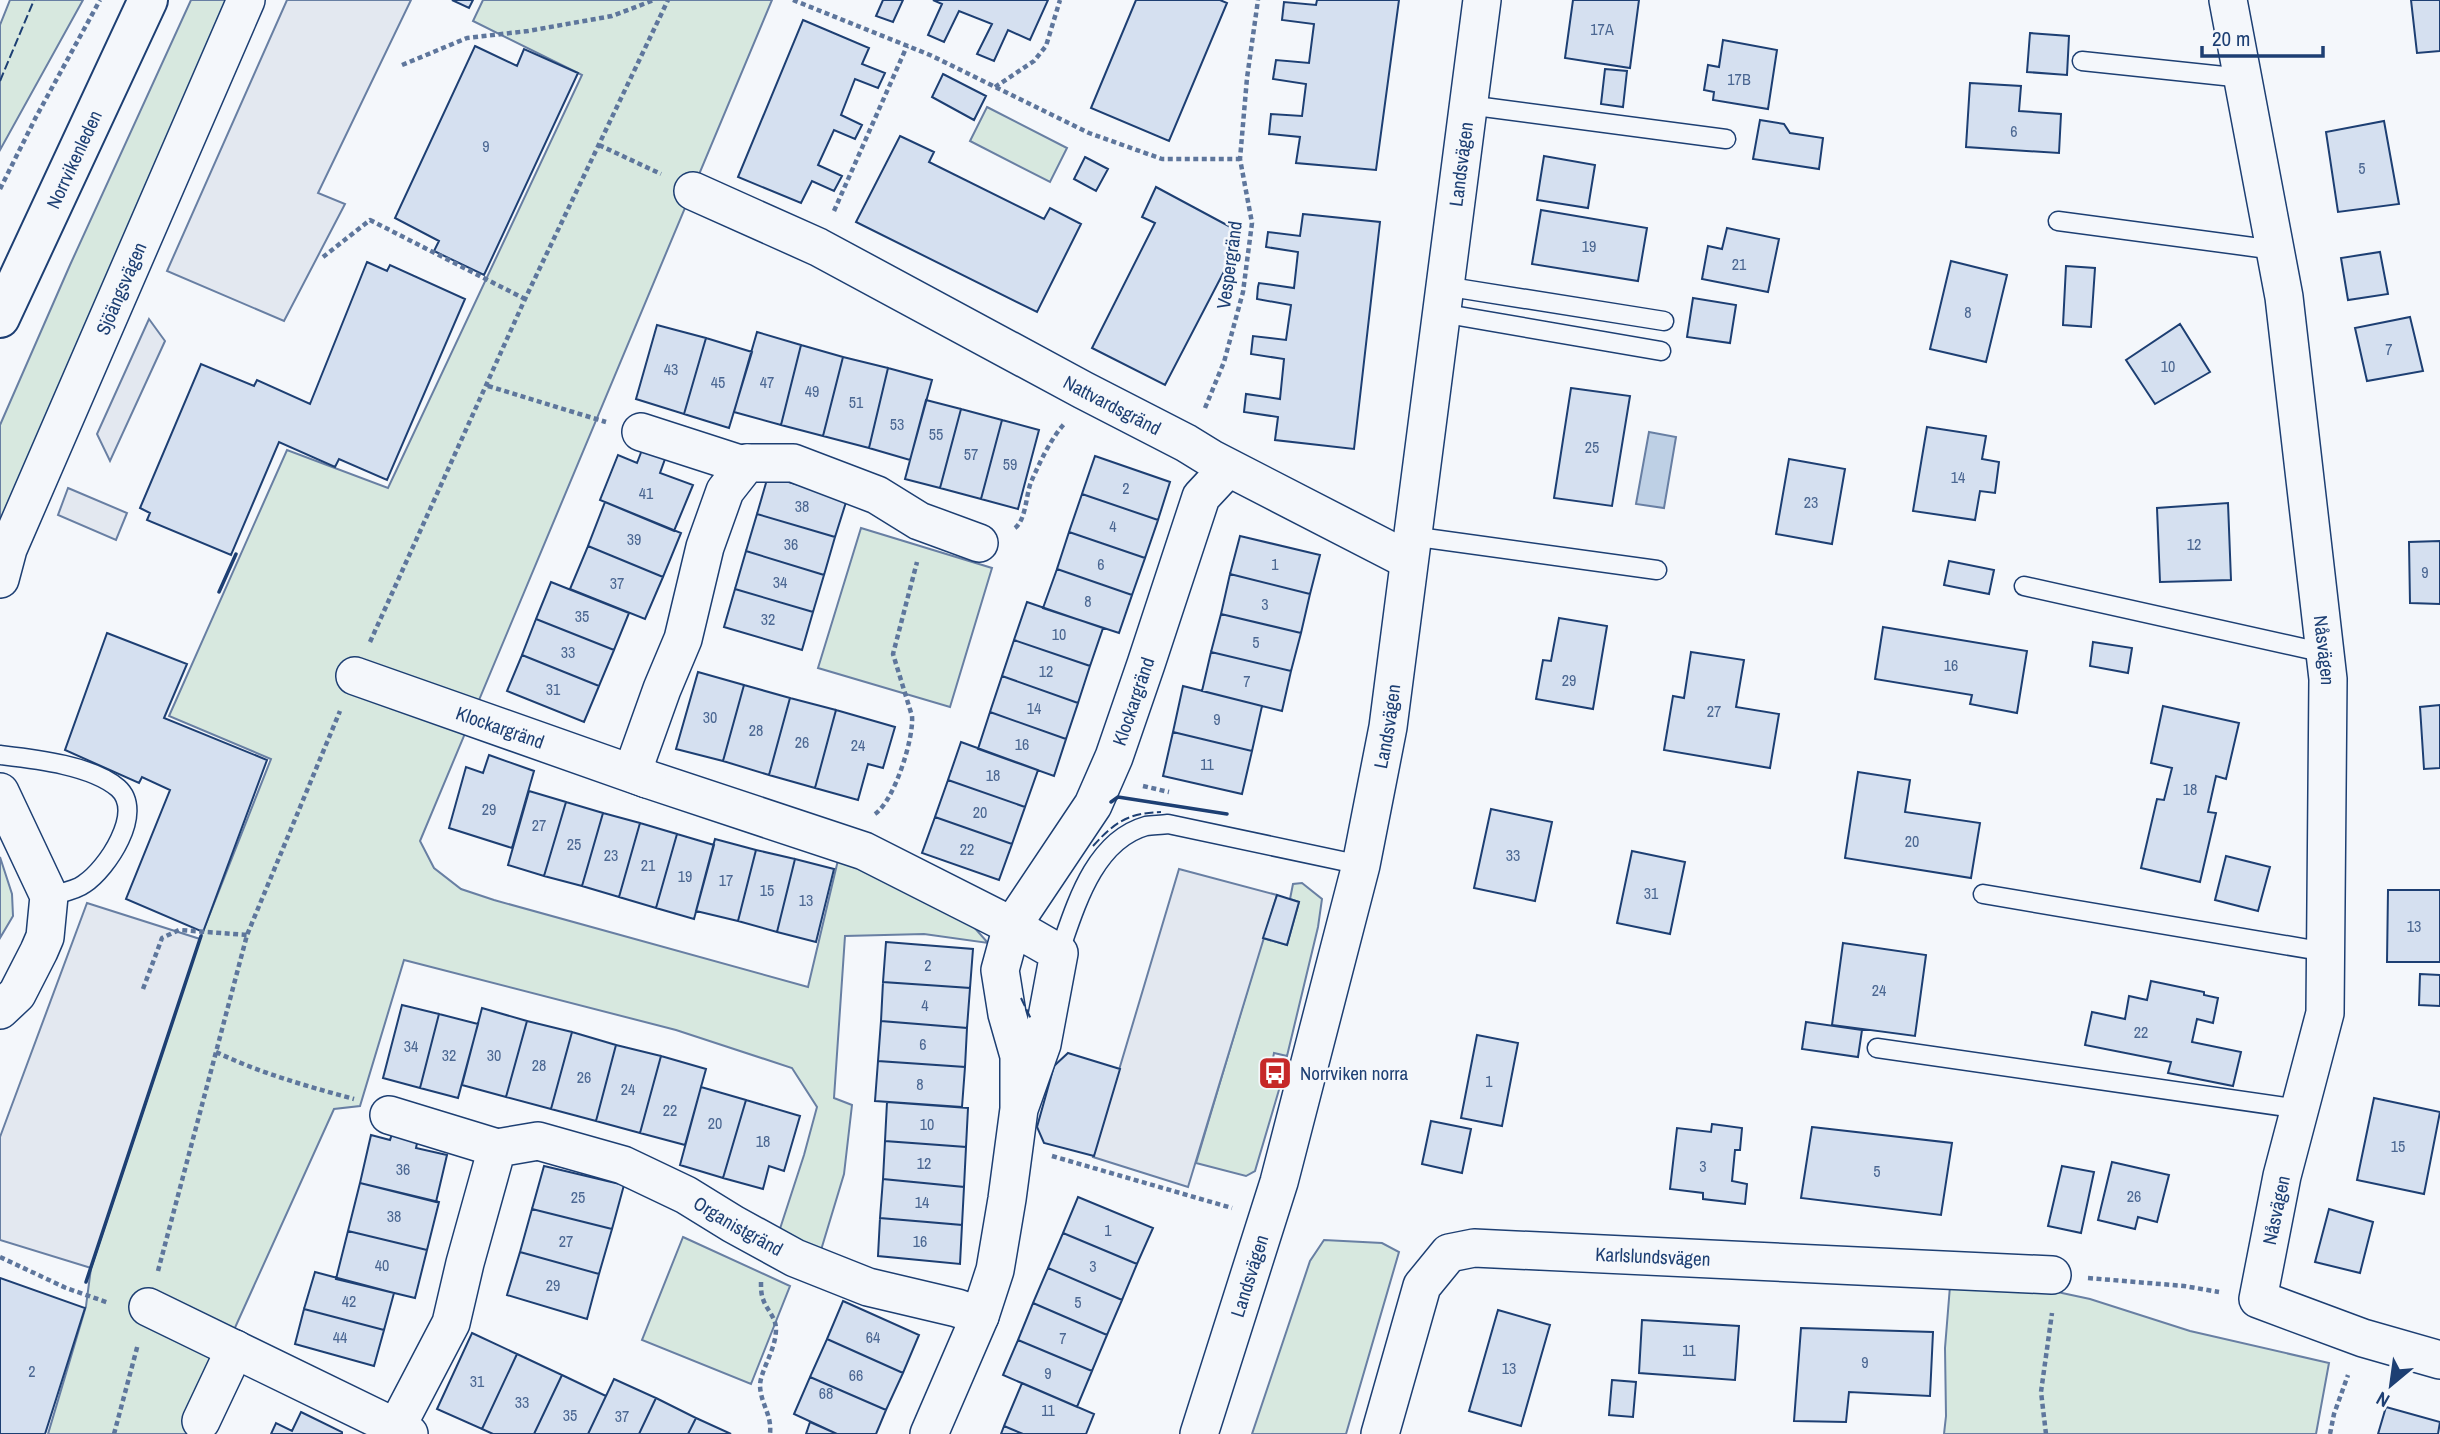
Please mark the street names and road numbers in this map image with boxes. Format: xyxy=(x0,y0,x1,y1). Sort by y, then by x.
street label: Norrvikenleden xyxy=(40,106,108,213)
street label: Landsvägen xyxy=(1442,120,1479,208)
street label: Vespergränd xyxy=(1210,219,1248,311)
street label: Sjöängsvägen xyxy=(89,238,153,339)
street label: Nattvardsgränd xyxy=(1059,369,1166,441)
street label: Nåsvägen xyxy=(2308,614,2341,685)
street label: Klockargränd xyxy=(1106,654,1160,749)
street label: Landsvägen xyxy=(1367,683,1406,771)
street label: Klockargränd xyxy=(453,700,548,755)
street label: Nåsvägen xyxy=(2256,1173,2296,1247)
street label: Organistgränd xyxy=(688,1190,788,1262)
street label: Landsvägen xyxy=(1224,1231,1274,1320)
street label: Karlslundsvägen xyxy=(1595,1241,1711,1272)

